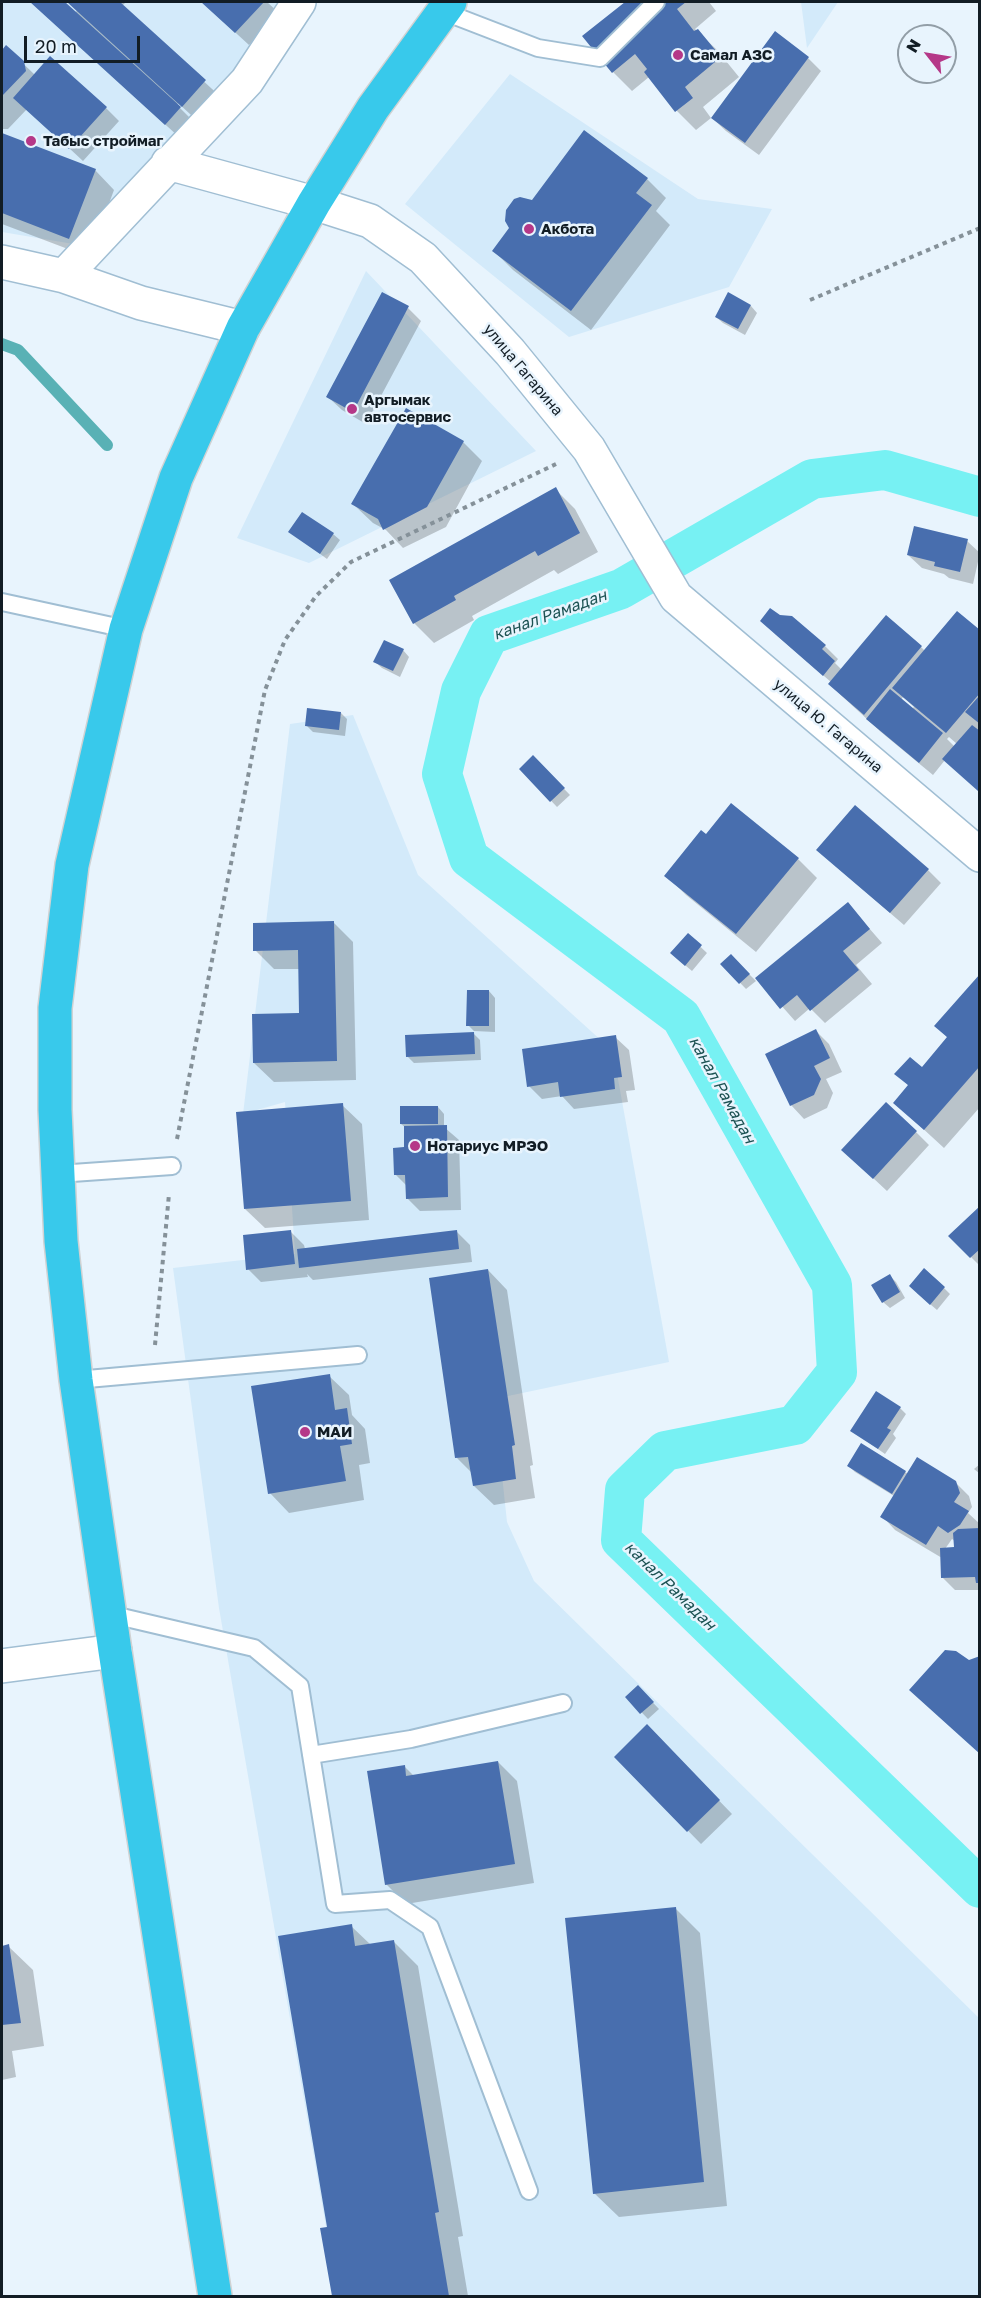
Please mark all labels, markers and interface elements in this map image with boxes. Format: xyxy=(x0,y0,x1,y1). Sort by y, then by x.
scale bar xyxy=(27,24,142,62)
north arrow xyxy=(897,24,957,84)
text: 20 m xyxy=(35,35,77,57)
text: N xyxy=(902,35,925,56)
place label: Самал АЗС xyxy=(690,46,772,64)
marker: Самал АЗС xyxy=(671,48,685,62)
place label: Табыс строймаг xyxy=(43,132,163,150)
marker: Табыс строймаг xyxy=(24,134,38,148)
place label: Акбота xyxy=(541,220,594,238)
marker: Акбота xyxy=(522,222,536,236)
street label: улица Гагарина xyxy=(479,320,567,420)
place label: Аргымак автосервис xyxy=(364,391,451,426)
marker: Аргымак автосервис xyxy=(345,402,359,416)
water label: канал Рамадан xyxy=(491,586,609,644)
street label: улица Ю. Гагарина xyxy=(770,675,886,777)
water label: канал Рамадан xyxy=(685,1033,759,1147)
place label: Нотариус МРЭО xyxy=(427,1137,548,1155)
marker: Нотариус МРЭО xyxy=(408,1139,422,1153)
place label: МАИ xyxy=(317,1423,352,1441)
marker: МАИ xyxy=(298,1425,312,1439)
water label: канал Рамадан xyxy=(621,1538,719,1634)

